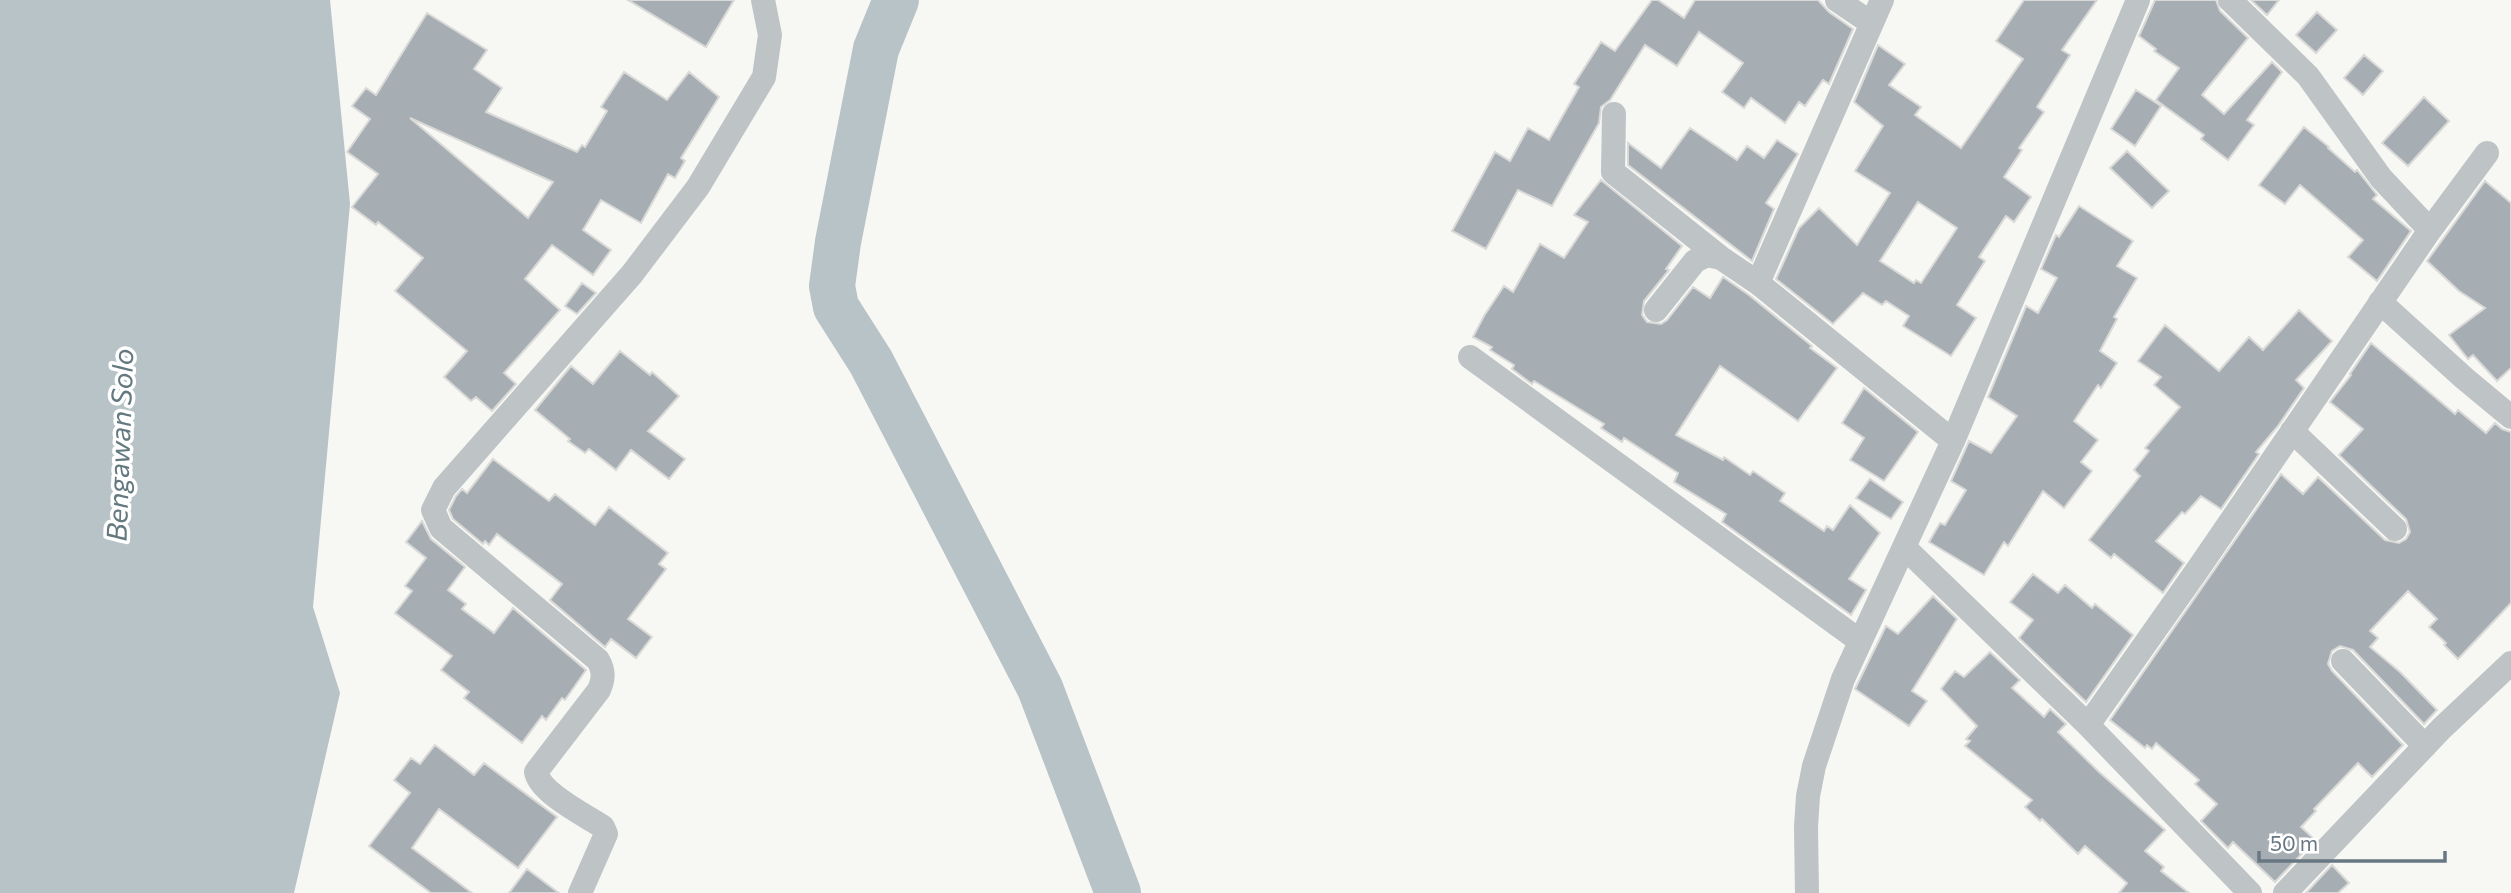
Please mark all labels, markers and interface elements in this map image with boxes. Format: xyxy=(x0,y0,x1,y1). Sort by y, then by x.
water label: Bengawan Solo xyxy=(99,348,139,542)
scale bar xyxy=(2259,820,2444,864)
text: 50 m xyxy=(2270,830,2318,855)

